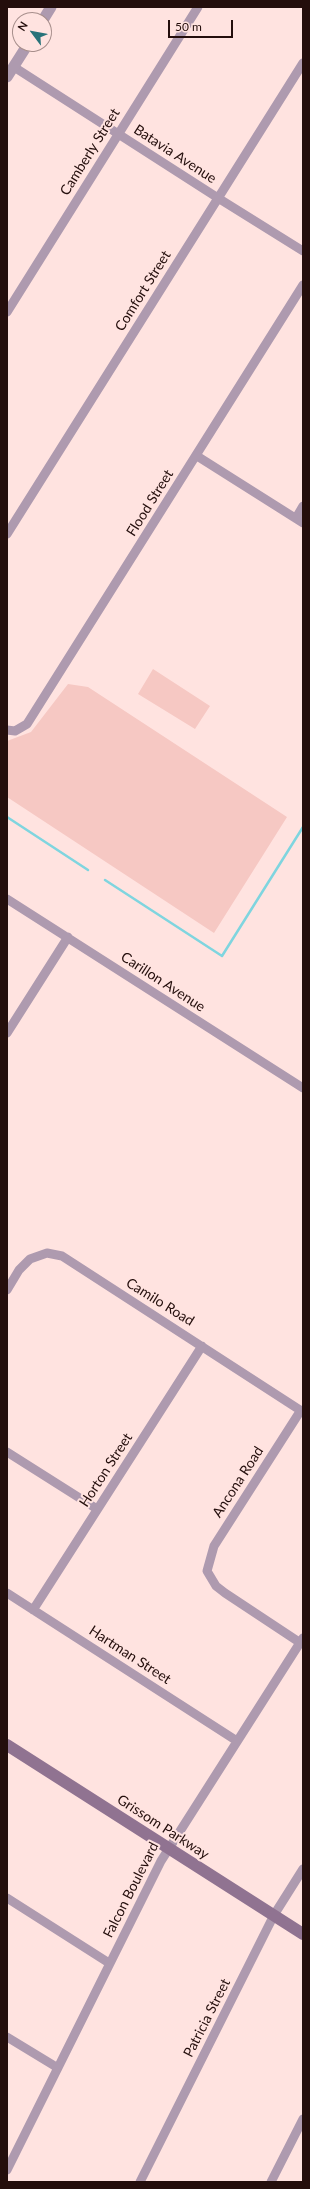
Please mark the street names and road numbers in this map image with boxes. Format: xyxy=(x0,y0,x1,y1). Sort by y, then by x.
street label: Camberly Street xyxy=(57,106,123,198)
street label: Batavia Avenue xyxy=(131,121,219,187)
street label: Comfort Street xyxy=(112,248,174,334)
street label: Flood Street xyxy=(123,467,177,539)
street label: Carillon Avenue xyxy=(118,949,208,1015)
street label: Camilo Road xyxy=(123,1274,197,1330)
street label: Horton Street xyxy=(76,1430,136,1510)
street label: Ancona Road xyxy=(209,1443,267,1521)
street label: Hartman Street xyxy=(86,1622,174,1688)
street label: Grissom Parkway xyxy=(114,1791,212,1863)
street label: Falcon Boulevard xyxy=(100,1839,162,1941)
street label: Patricia Street xyxy=(180,1976,234,2060)

